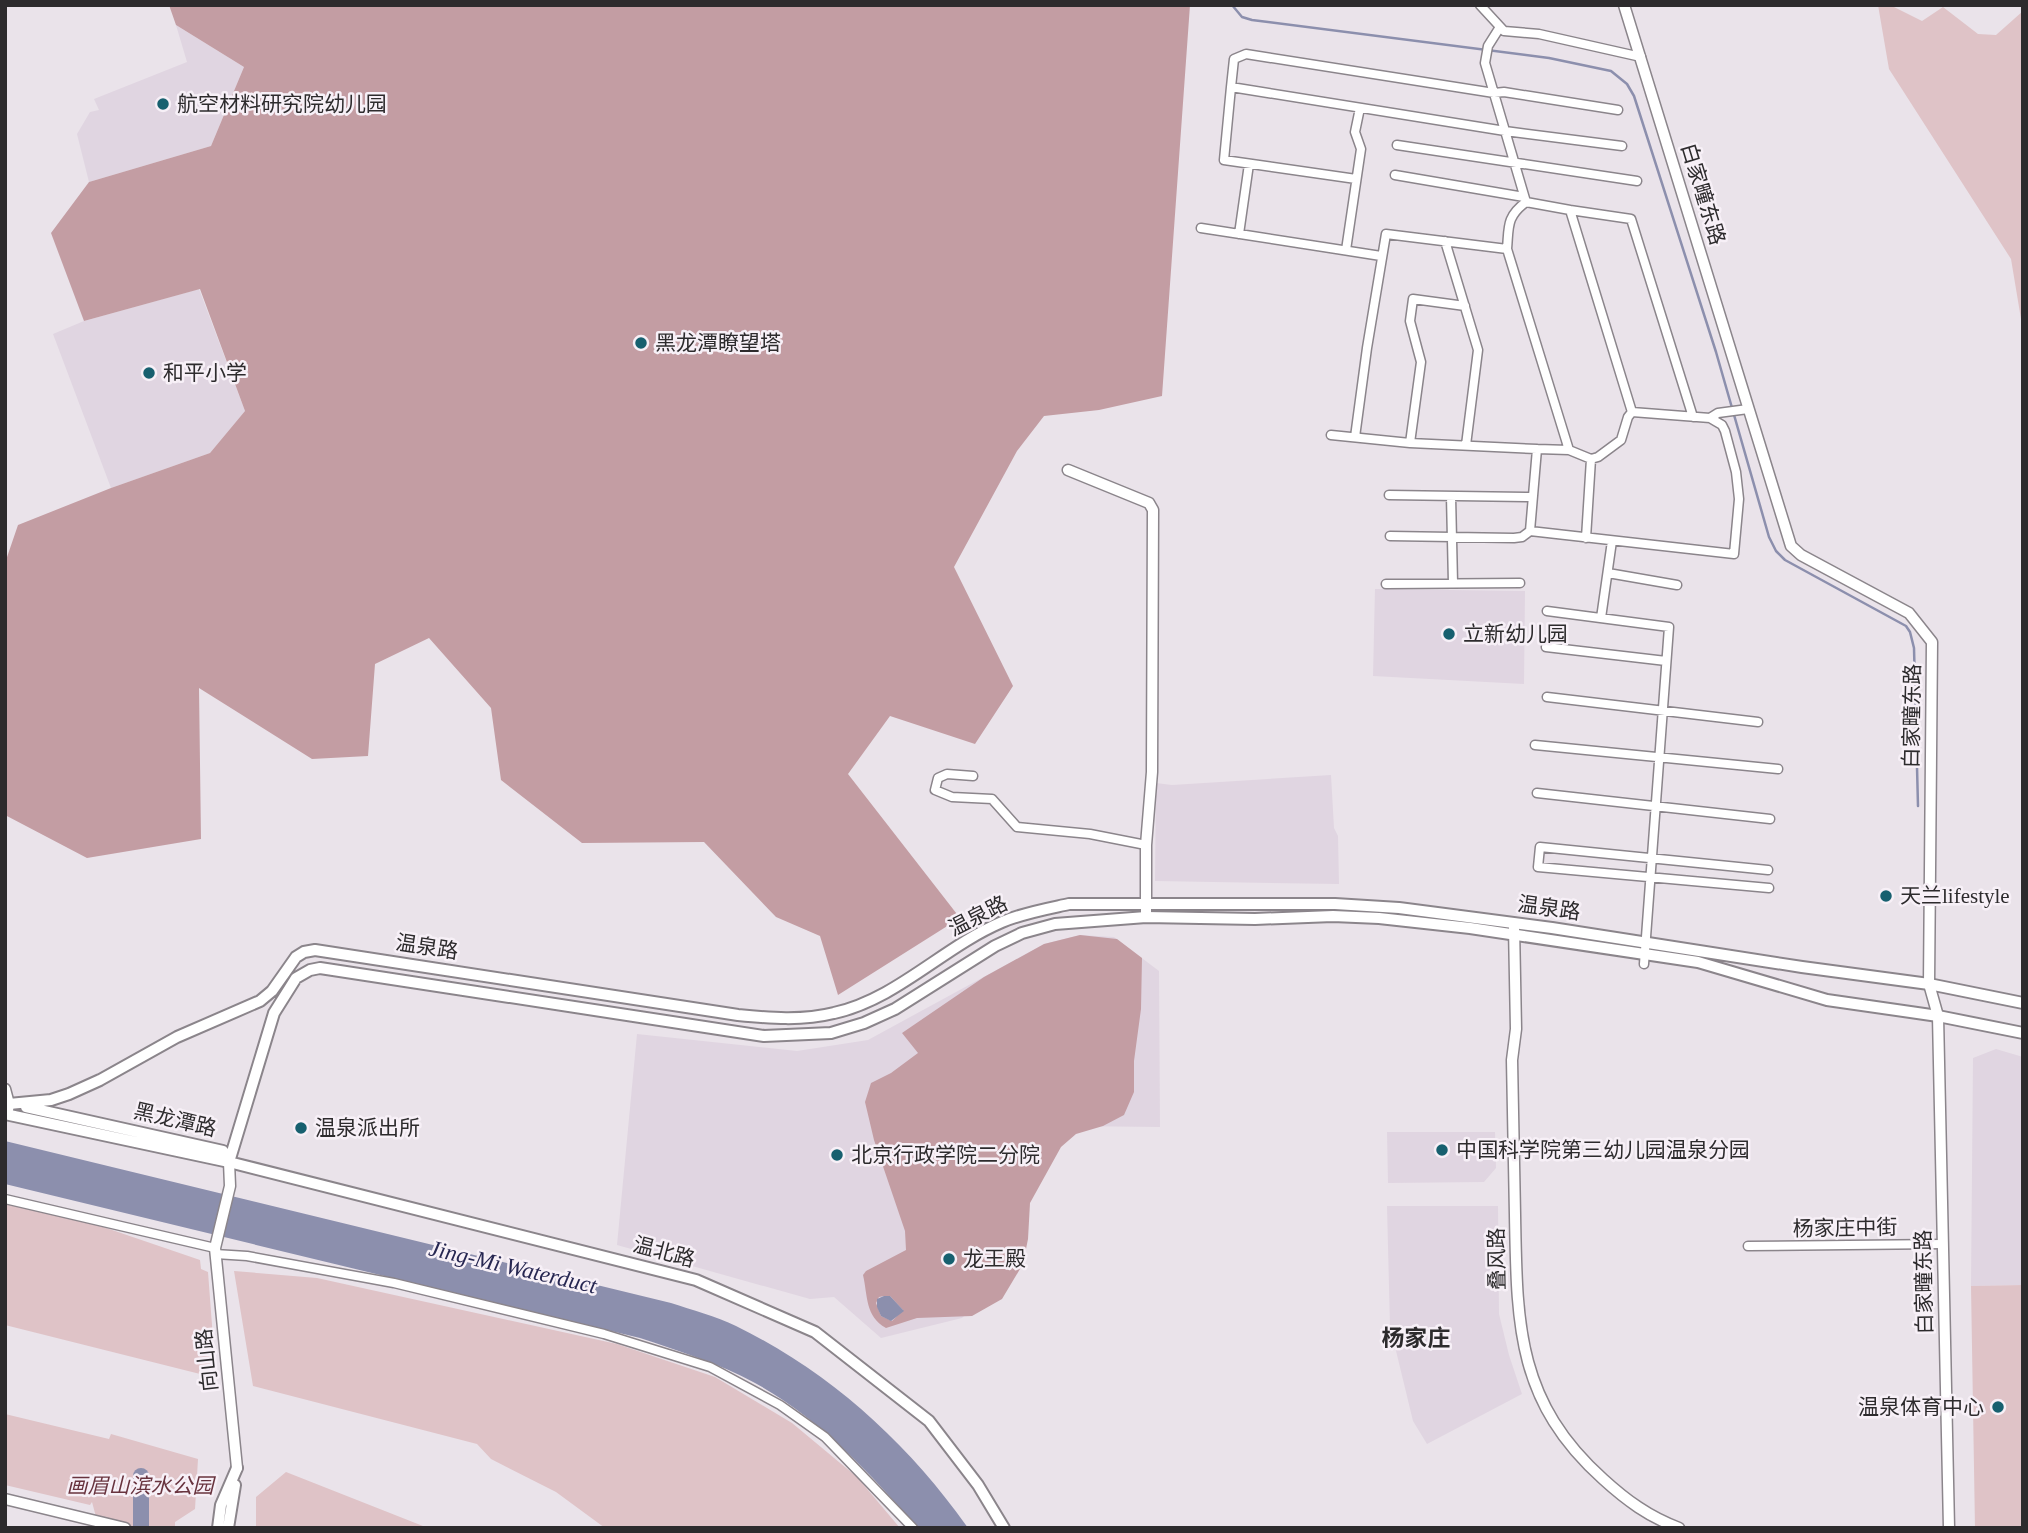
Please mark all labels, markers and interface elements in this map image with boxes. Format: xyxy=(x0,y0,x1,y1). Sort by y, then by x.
place label: 航空材料研究院幼儿园 xyxy=(177,92,387,116)
marker: 航空材料研究院幼儿园 xyxy=(155,96,171,112)
street label: 白家疃东路 xyxy=(1676,140,1730,248)
place label: 黑龙潭瞭望塔 xyxy=(655,331,781,355)
marker: 黑龙潭瞭望塔 xyxy=(633,335,649,351)
place label: 和平小学 xyxy=(163,361,247,385)
marker: 和平小学 xyxy=(141,365,157,381)
place label: 立新幼儿园 xyxy=(1463,622,1568,646)
marker: 立新幼儿园 xyxy=(1441,626,1457,642)
street label: 白家疃东路 xyxy=(1899,663,1925,769)
place label: 天兰lifestyle xyxy=(1900,884,2010,908)
marker: 天兰lifestyle xyxy=(1878,888,1894,904)
street label: 温泉路 xyxy=(944,891,1012,941)
street label: 温泉路 xyxy=(1516,892,1582,924)
street label: 温泉路 xyxy=(394,930,460,964)
street label: 黑龙潭路 xyxy=(131,1099,219,1141)
place label: 温泉派出所 xyxy=(315,1116,420,1140)
marker: 温泉派出所 xyxy=(293,1120,309,1136)
place label: 中国科学院第三幼儿园温泉分园 xyxy=(1456,1138,1750,1162)
marker: 中国科学院第三幼儿园温泉分园 xyxy=(1434,1142,1450,1158)
place label: 北京行政学院二分院 xyxy=(851,1143,1040,1167)
marker: 北京行政学院二分院 xyxy=(829,1147,845,1163)
street label: 杨家庄中街 xyxy=(1792,1215,1898,1241)
street label: 叠风路 xyxy=(1484,1227,1510,1291)
street label: 白家疃东路 xyxy=(1911,1229,1937,1335)
street label: 温北路 xyxy=(630,1232,698,1272)
water label: Jing-Mi Waterduct xyxy=(427,1236,600,1299)
place label: 龙王殿 xyxy=(963,1247,1026,1271)
marker: 龙王殿 xyxy=(941,1251,957,1267)
district label: 杨家庄 xyxy=(1382,1326,1451,1351)
street label: 向山路 xyxy=(192,1327,222,1393)
place label: 温泉体育中心 xyxy=(1858,1395,1984,1419)
marker: 温泉体育中心 xyxy=(1990,1399,2006,1415)
park label: 画眉山滨水公园 xyxy=(67,1474,216,1498)

